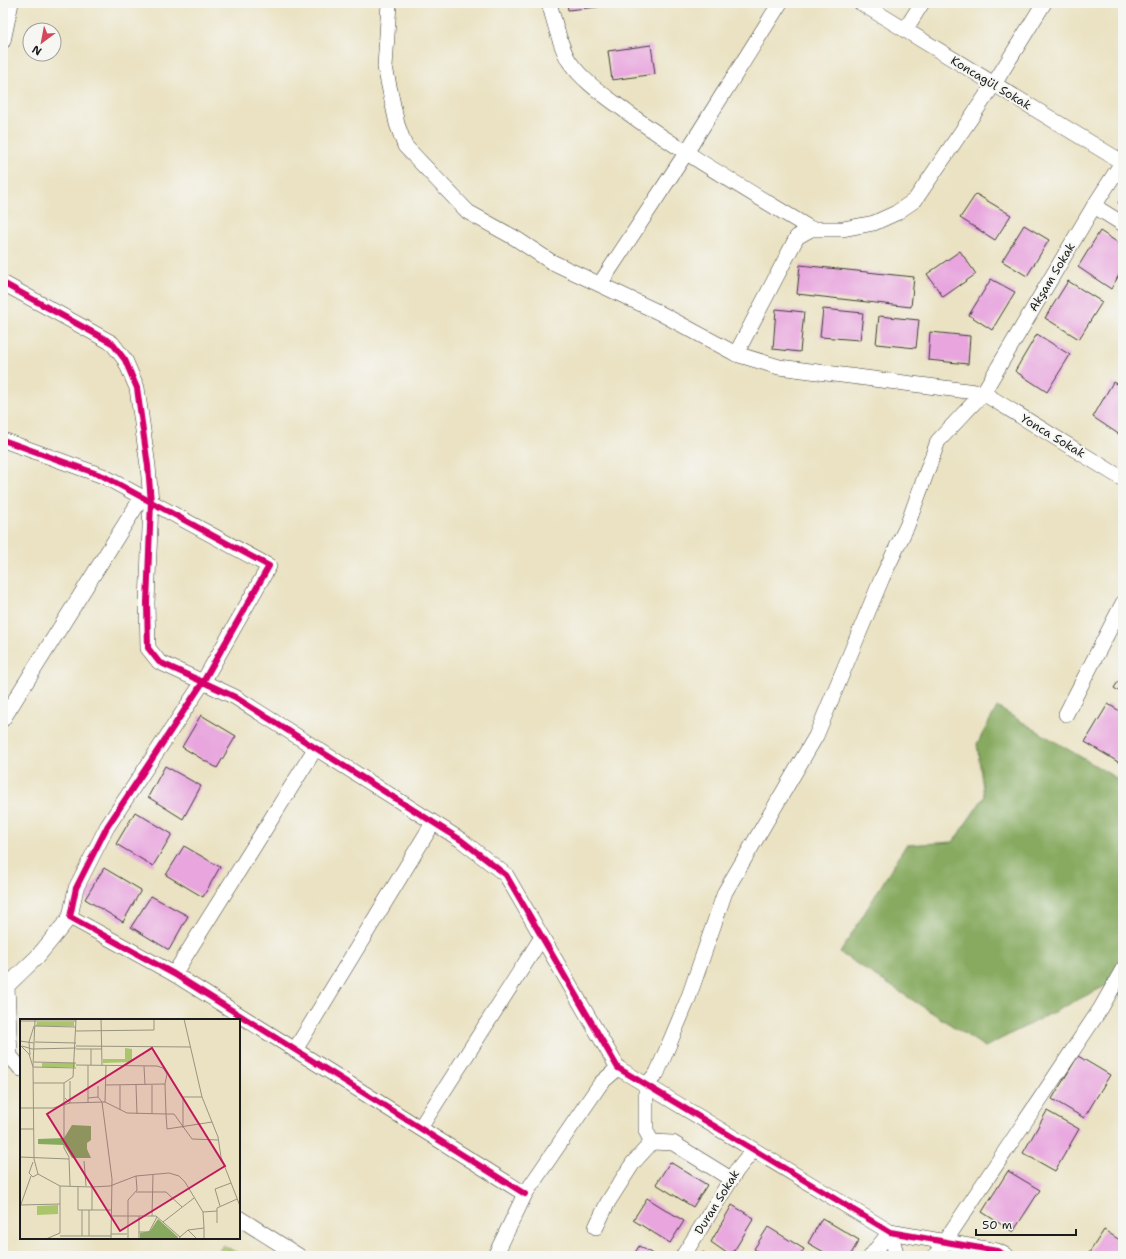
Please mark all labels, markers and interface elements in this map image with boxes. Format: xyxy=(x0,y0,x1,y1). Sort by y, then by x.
north arrow xyxy=(22,22,62,62)
text: N xyxy=(29,41,45,59)
street label: Koncagül Sokak xyxy=(948,53,1034,113)
street label: Akşam Sokak xyxy=(1025,240,1079,314)
street label: Yonca Sokak xyxy=(1018,410,1088,462)
inset map xyxy=(20,1019,240,1239)
street label: Duran Sokak xyxy=(691,1167,743,1237)
scale bar xyxy=(976,1211,1076,1237)
text: 50 m xyxy=(982,1217,1012,1233)

